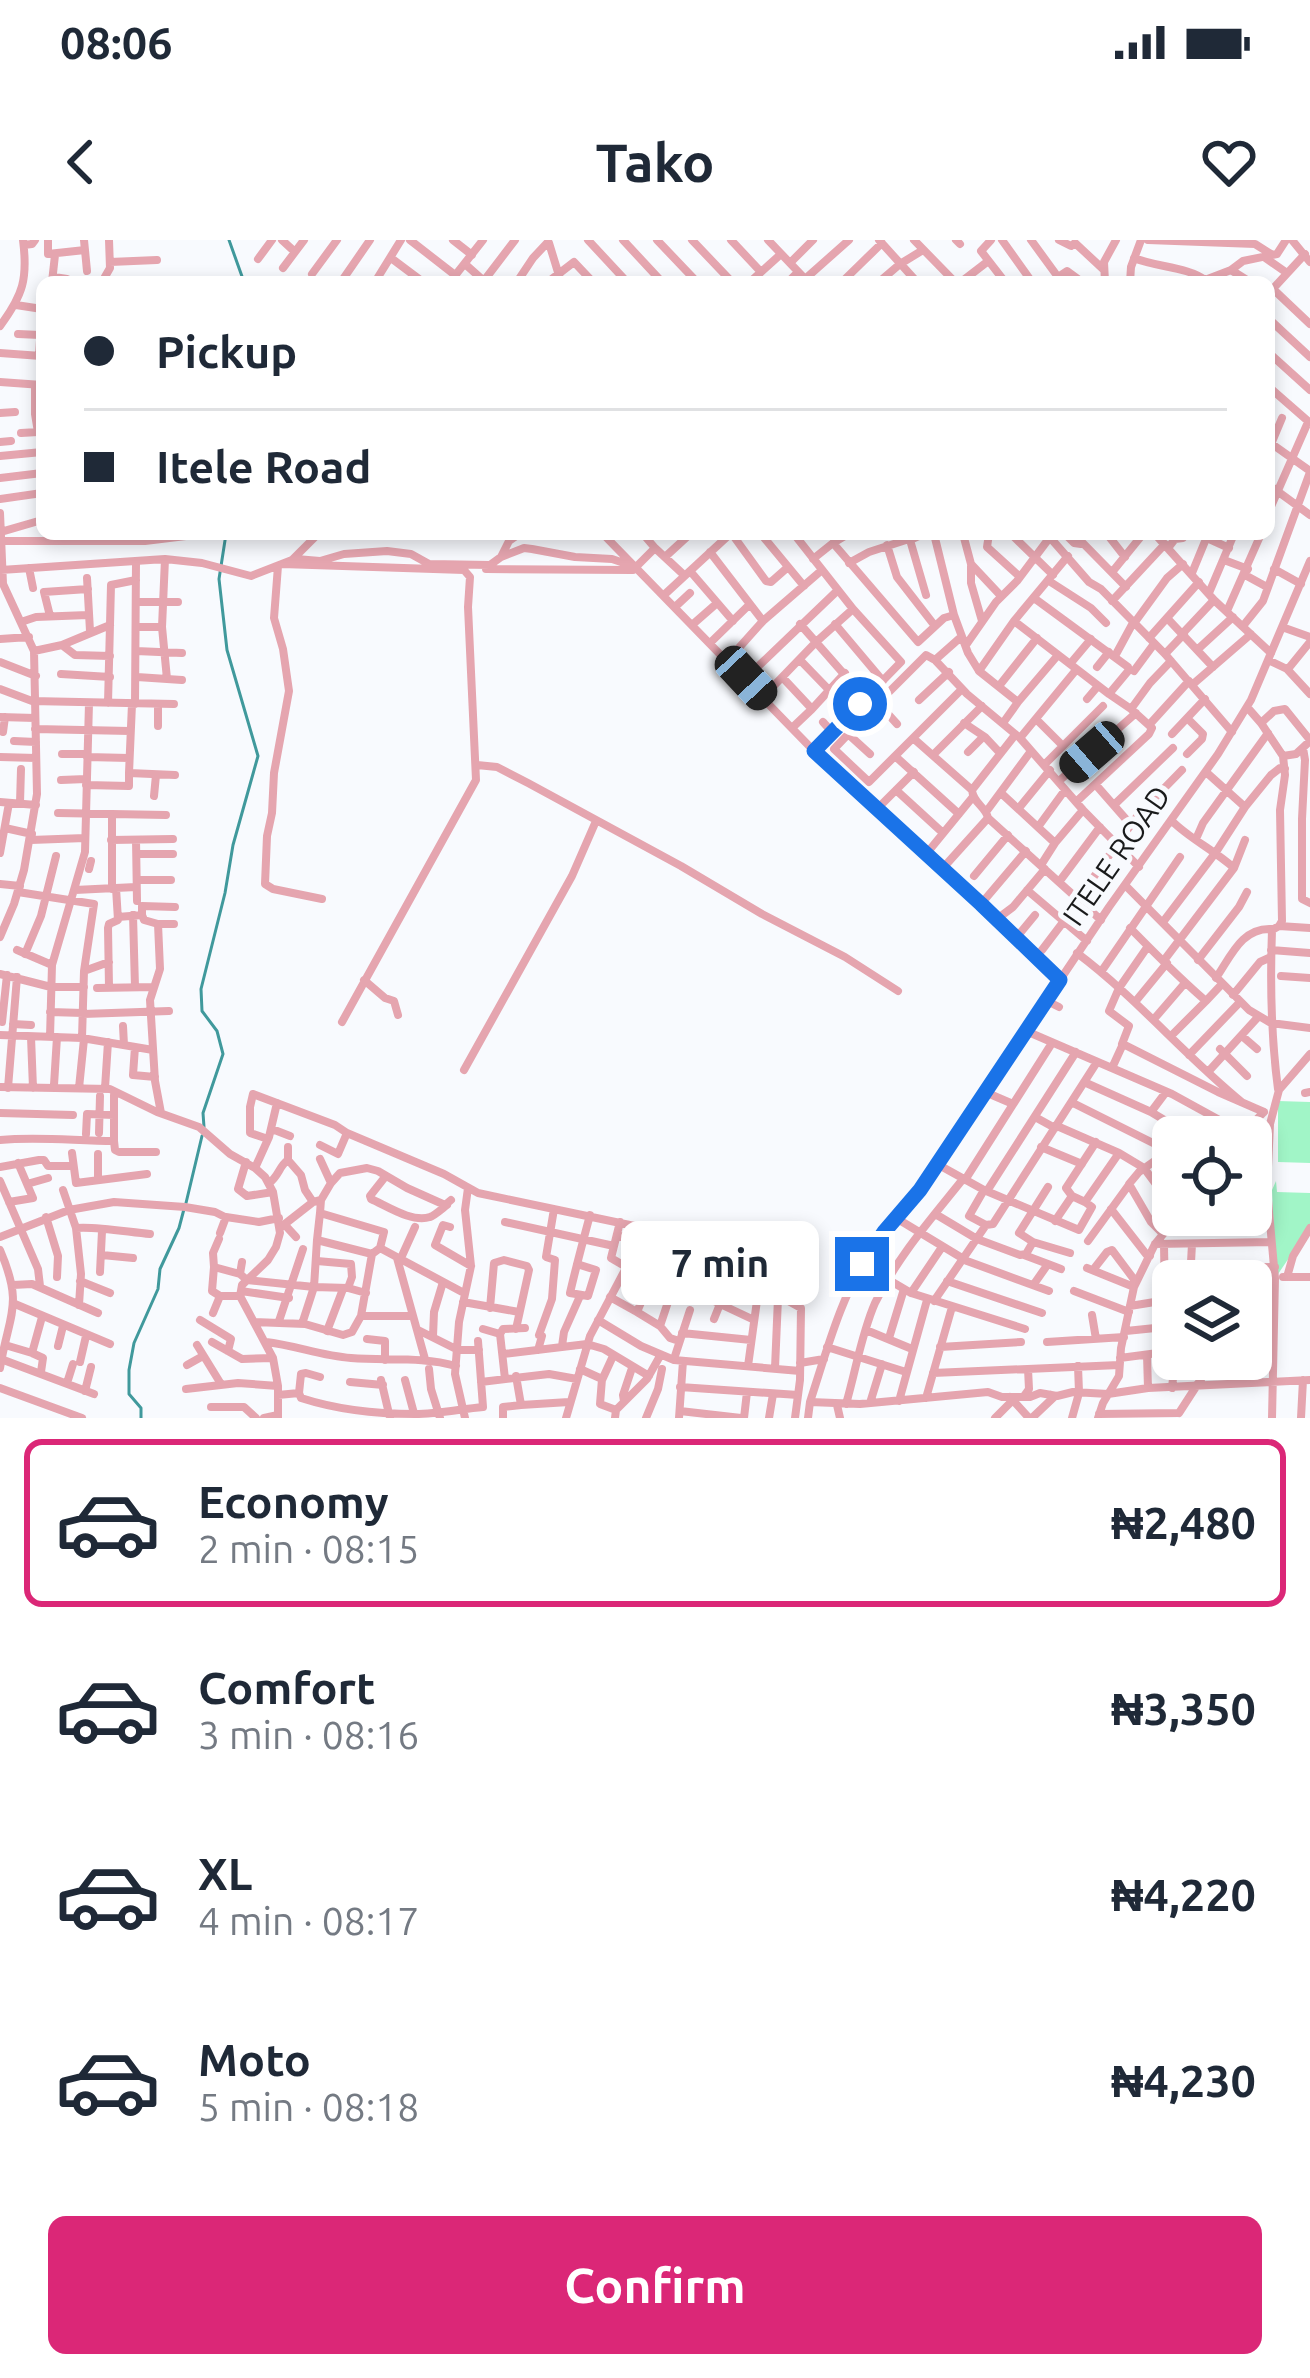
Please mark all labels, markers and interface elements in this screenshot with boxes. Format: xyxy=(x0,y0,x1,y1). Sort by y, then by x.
text: 08:06 xyxy=(60,17,173,68)
icon: back xyxy=(48,129,114,195)
icon: heart xyxy=(1196,129,1262,195)
text: Tako xyxy=(595,132,715,192)
text: Pickup xyxy=(156,326,297,377)
text: Itele Road xyxy=(156,441,372,492)
car xyxy=(708,639,784,717)
route start xyxy=(833,677,887,731)
car xyxy=(1053,715,1131,789)
street label: ITELE ROAD xyxy=(1056,779,1177,932)
map controls xyxy=(1152,1116,1272,1380)
button: locate xyxy=(1152,1116,1272,1236)
callout: 7 min xyxy=(622,1222,820,1306)
route end xyxy=(835,1237,889,1291)
text: 7 min xyxy=(671,1241,769,1284)
button: layers xyxy=(1152,1260,1272,1380)
icon: car xyxy=(54,1469,162,1577)
text: Economy xyxy=(198,1476,389,1527)
text: ₦2,480 xyxy=(1111,1497,1256,1548)
text: 2 min · 08:15 xyxy=(198,1527,419,1570)
icon: car xyxy=(54,1655,162,1763)
text: Comfort xyxy=(198,1662,375,1713)
text: ₦3,350 xyxy=(1111,1683,1256,1734)
text: 3 min · 08:16 xyxy=(198,1713,419,1756)
icon: car xyxy=(54,1841,162,1949)
text: XL xyxy=(198,1848,252,1899)
text: ₦4,220 xyxy=(1111,1869,1256,1920)
text: 4 min · 08:17 xyxy=(198,1899,419,1942)
icon: car xyxy=(54,2027,162,2135)
text: Moto xyxy=(198,2034,311,2085)
text: ₦4,230 xyxy=(1111,2055,1256,2106)
text: 5 min · 08:18 xyxy=(198,2085,419,2128)
button: Confirm xyxy=(48,2216,1262,2354)

